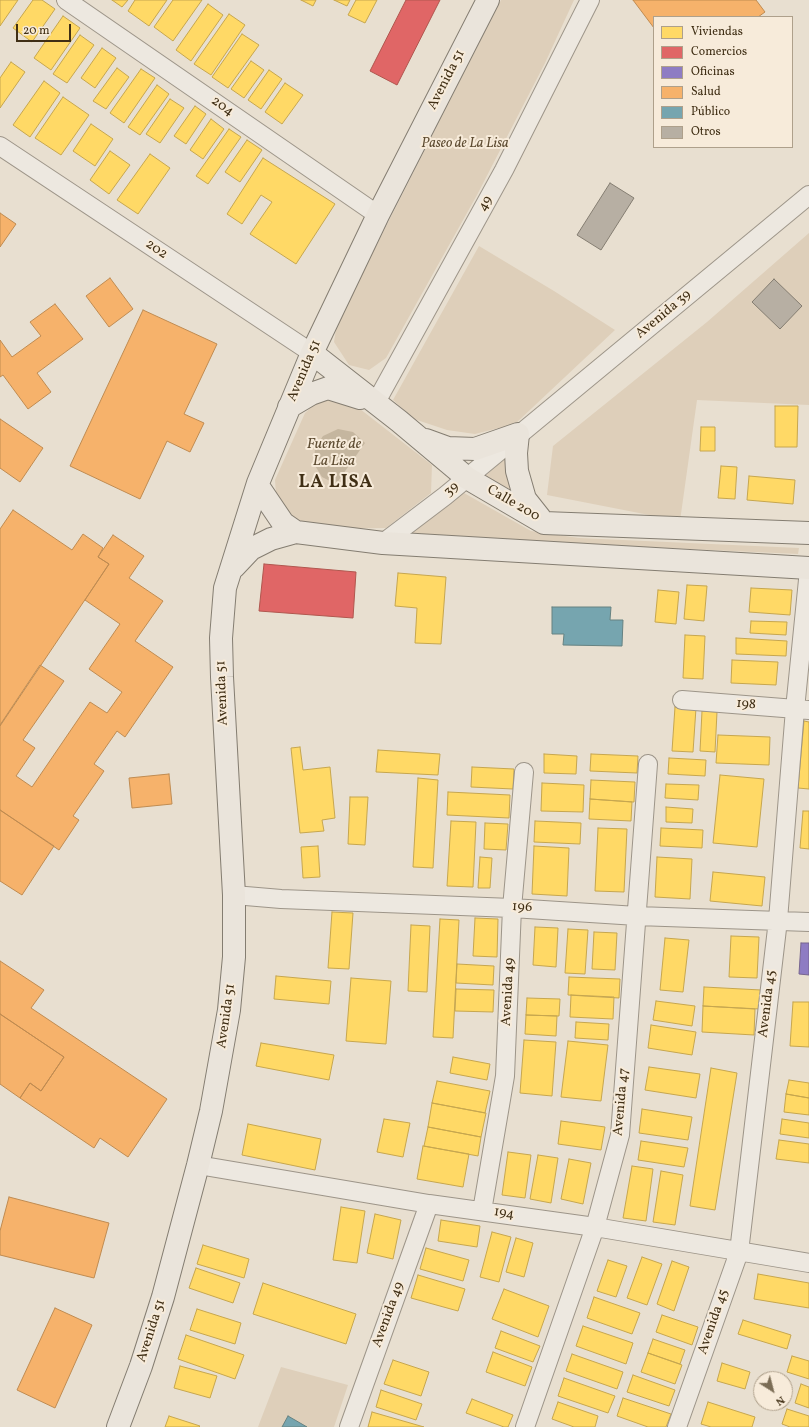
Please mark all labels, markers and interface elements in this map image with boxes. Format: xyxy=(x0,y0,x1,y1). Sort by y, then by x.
scale bar xyxy=(18,16,73,42)
legend xyxy=(653,16,793,148)
text: 20 m xyxy=(23,23,50,39)
text: Viviendas xyxy=(691,24,743,40)
text: Comercios xyxy=(691,44,747,60)
street label: Avenida 51 xyxy=(425,47,469,113)
text: Oficinas xyxy=(691,64,735,80)
text: Salud xyxy=(691,84,721,100)
street label: 204 xyxy=(207,93,237,121)
text: Público xyxy=(691,104,730,120)
text: Otros xyxy=(691,124,721,140)
park label: Paseo de La Lisa xyxy=(421,136,509,152)
street label: 49 xyxy=(475,193,497,215)
street label: 202 xyxy=(142,237,170,263)
street label: Avenida 39 xyxy=(633,287,695,343)
street label: Avenida 51 xyxy=(285,338,325,404)
water label: Fuente de La Lisa xyxy=(307,436,361,471)
district label: LA LISA xyxy=(299,473,373,495)
street label: 39 xyxy=(441,479,463,501)
street label: Calle 200 xyxy=(484,482,542,526)
street label: Avenida 51 xyxy=(213,660,233,726)
street label: 198 xyxy=(735,696,757,714)
street label: 196 xyxy=(511,899,533,917)
street label: Avenida 49 xyxy=(499,957,519,1027)
street label: Avenida 45 xyxy=(756,969,780,1039)
street label: Avenida 51 xyxy=(214,982,240,1050)
street label: Avenida 47 xyxy=(611,1067,633,1137)
street label: 194 xyxy=(493,1204,515,1224)
street label: Avenida 49 xyxy=(369,1280,409,1350)
street label: Avenida 45 xyxy=(695,1287,733,1357)
street label: Avenida 51 xyxy=(134,1297,170,1365)
north arrow xyxy=(753,1371,793,1411)
text: N xyxy=(772,1392,787,1409)

